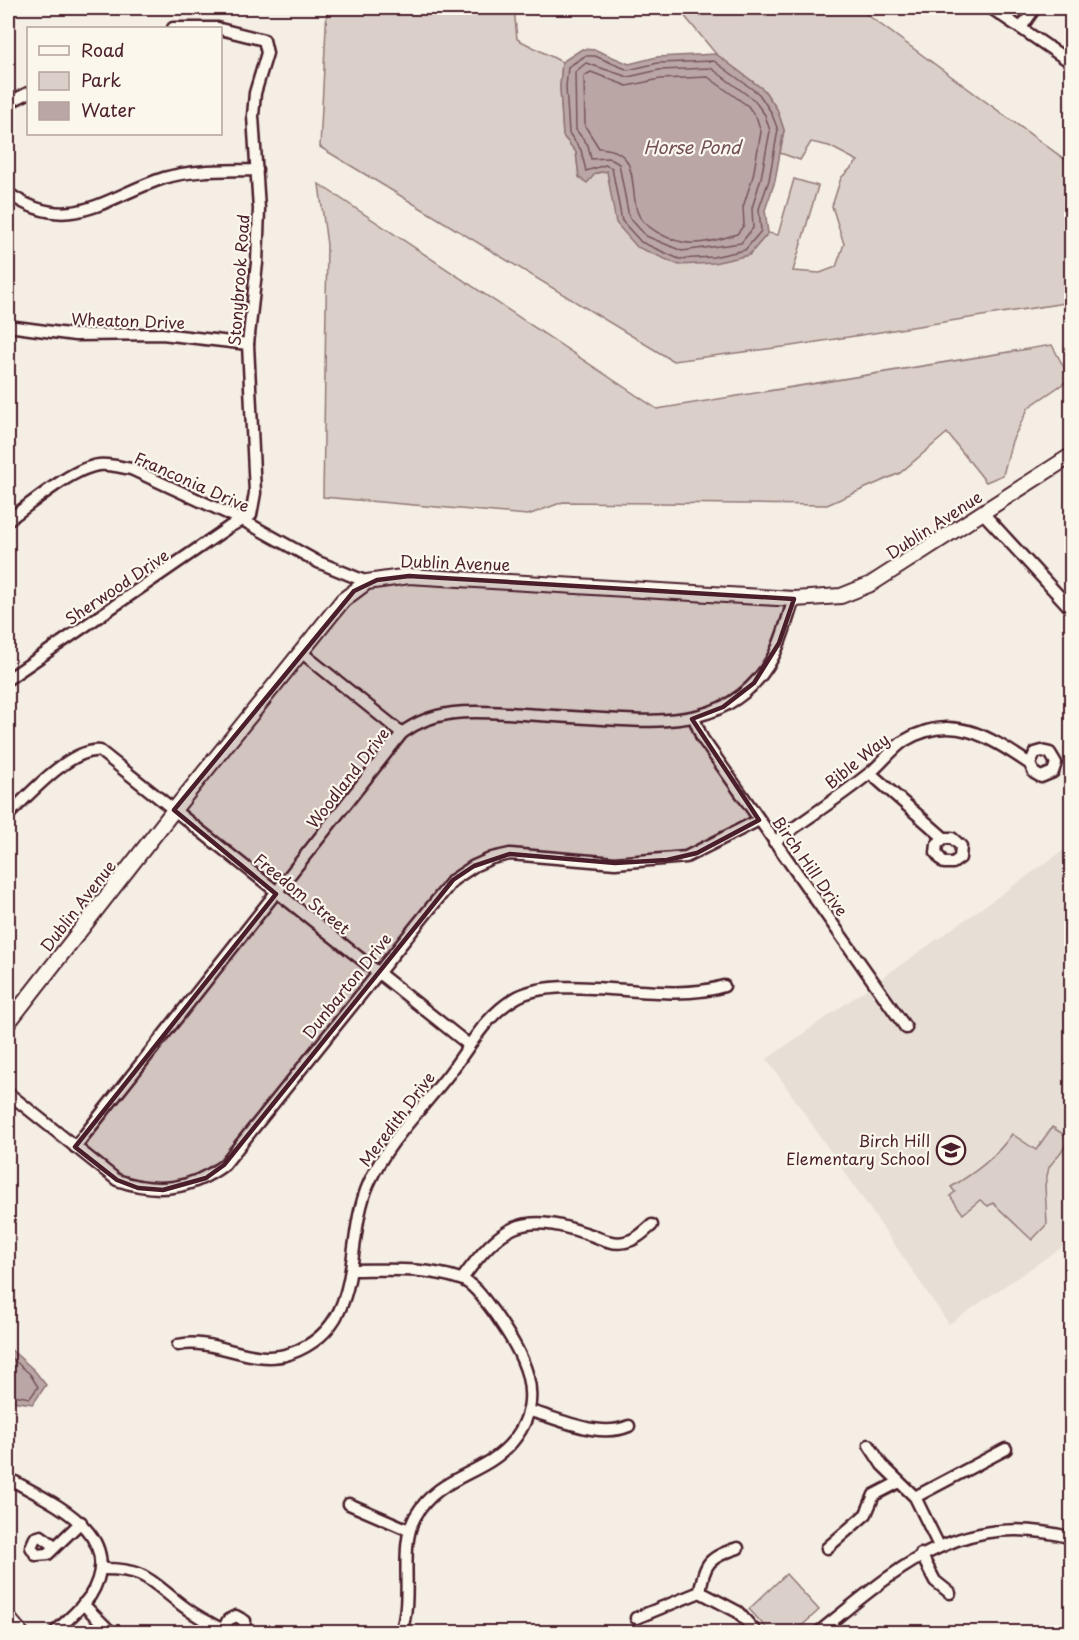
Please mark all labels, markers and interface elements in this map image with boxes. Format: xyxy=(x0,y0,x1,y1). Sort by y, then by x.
legend xyxy=(27,27,222,135)
text: Road xyxy=(81,36,125,63)
text: Park xyxy=(81,66,121,93)
text: Water xyxy=(81,96,136,123)
water label: Horse Pond xyxy=(643,133,744,160)
street label: Stonybrook Road xyxy=(221,213,255,347)
street label: Wheaton Drive xyxy=(71,306,185,334)
street label: Franconia Drive xyxy=(131,445,254,517)
street label: Dublin Avenue xyxy=(881,484,987,564)
street label: Sherwood Drive xyxy=(60,543,173,630)
street label: Dublin Avenue xyxy=(399,548,511,576)
street label: Woodland Drive xyxy=(300,722,394,833)
street label: Bible Way xyxy=(819,727,894,794)
street label: Birch Hill Drive xyxy=(767,810,854,921)
street label: Freedom Street xyxy=(249,847,356,940)
street label: Dublin Avenue xyxy=(34,854,121,956)
street label: Dunbarton Drive xyxy=(296,927,397,1044)
street label: Meredith Drive xyxy=(353,1066,440,1171)
place label: Birch Hill Elementary School xyxy=(786,1128,930,1170)
school or university icon: Birch Hill Elementary School xyxy=(935,1134,967,1166)

